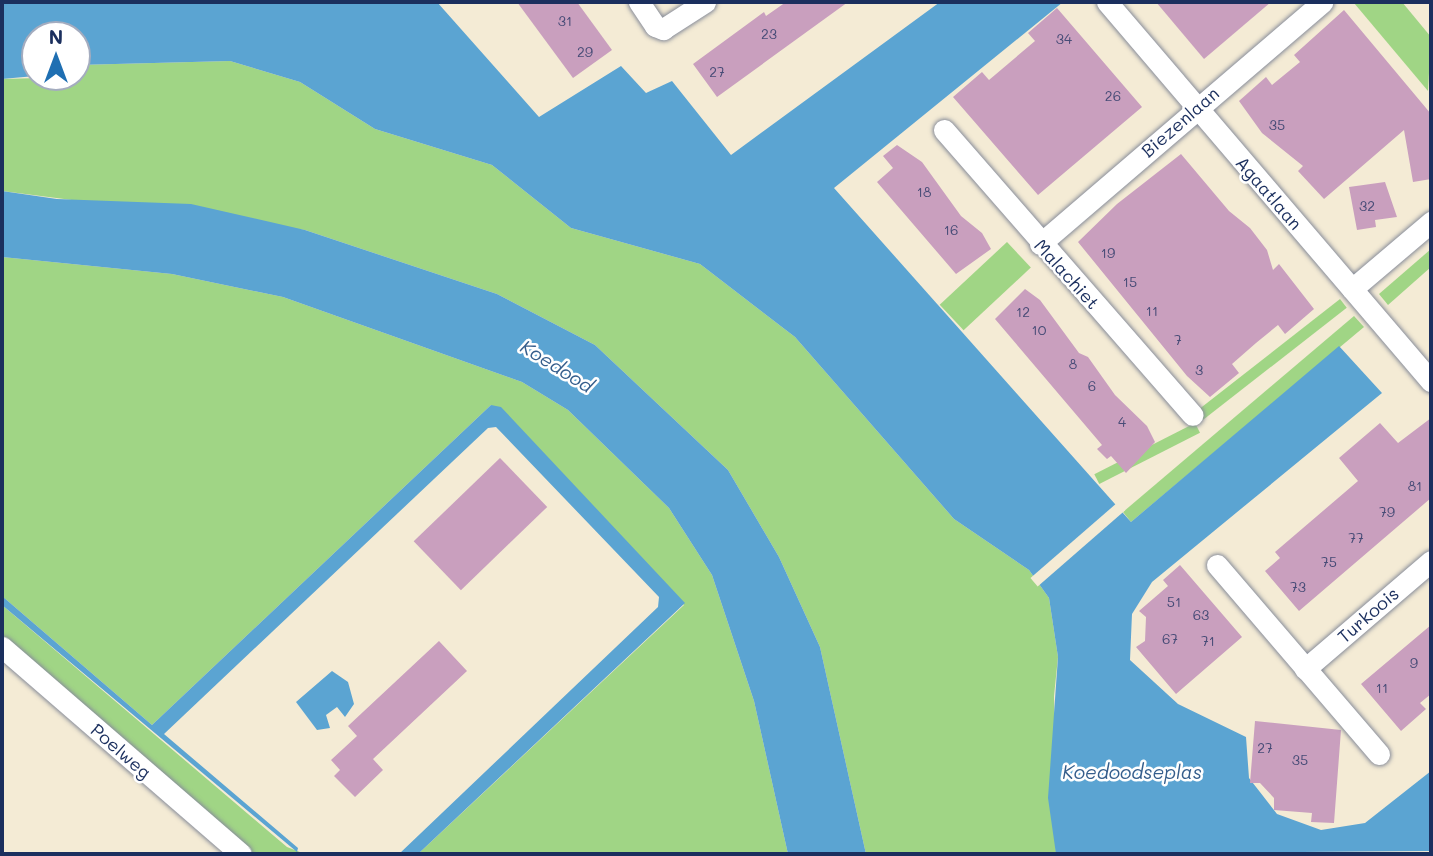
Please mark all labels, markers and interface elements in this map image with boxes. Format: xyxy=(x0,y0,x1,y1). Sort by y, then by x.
house number: 31 xyxy=(558,13,572,29)
north arrow xyxy=(21,21,91,91)
text: N xyxy=(49,24,63,49)
house number: 23 xyxy=(761,26,777,42)
house number: 34 xyxy=(1056,31,1072,47)
house number: 29 xyxy=(577,44,593,60)
house number: 27 xyxy=(709,64,725,80)
street label: Biezenlaan xyxy=(1137,82,1223,162)
house number: 26 xyxy=(1105,88,1121,104)
house number: 35 xyxy=(1269,117,1285,133)
street label: Agaatlaan xyxy=(1231,152,1307,234)
house number: 18 xyxy=(917,184,931,200)
house number: 32 xyxy=(1359,198,1375,214)
house number: 16 xyxy=(944,222,958,238)
street label: Malachiet xyxy=(1030,235,1104,313)
house number: 19 xyxy=(1101,245,1115,261)
house number: 15 xyxy=(1123,274,1137,290)
house number: 11 xyxy=(1146,303,1158,319)
house number: 12 xyxy=(1016,304,1030,320)
house number: 10 xyxy=(1032,322,1046,338)
house number: 7 xyxy=(1174,332,1182,348)
water label: Koedood xyxy=(517,335,597,397)
house number: 8 xyxy=(1069,356,1077,372)
house number: 3 xyxy=(1195,362,1203,378)
house number: 6 xyxy=(1088,378,1096,394)
house number: 4 xyxy=(1118,414,1126,430)
house number: 81 xyxy=(1408,478,1422,494)
house number: 79 xyxy=(1379,504,1395,520)
house number: 77 xyxy=(1348,530,1364,546)
house number: 75 xyxy=(1321,554,1337,570)
house number: 73 xyxy=(1290,579,1306,595)
street label: Turkoois xyxy=(1333,583,1403,647)
house number: 51 xyxy=(1167,594,1181,610)
house number: 63 xyxy=(1193,607,1209,623)
house number: 67 xyxy=(1162,631,1178,647)
house number: 71 xyxy=(1201,633,1215,649)
house number: 9 xyxy=(1410,655,1418,671)
house number: 11 xyxy=(1376,680,1388,696)
street label: Poelweg xyxy=(86,719,156,783)
house number: 27 xyxy=(1257,740,1273,756)
house number: 35 xyxy=(1292,752,1308,768)
water label: Koedoodseplas xyxy=(1062,761,1202,783)

